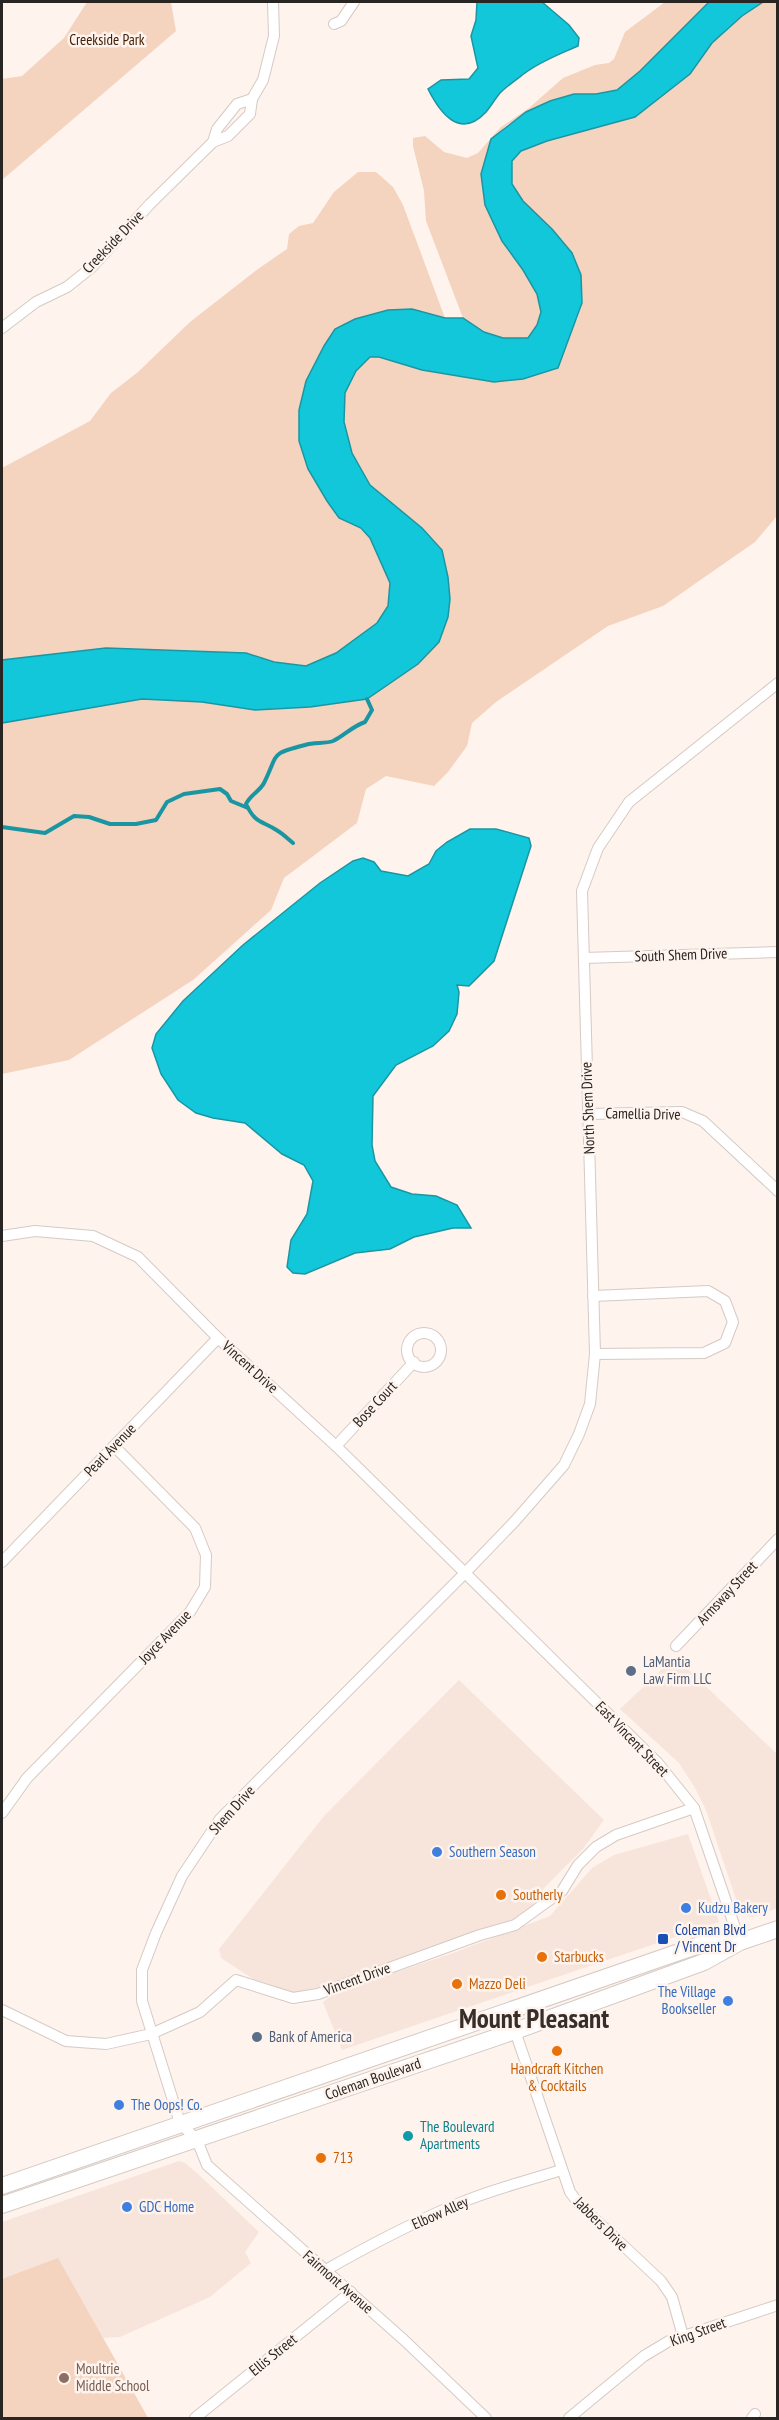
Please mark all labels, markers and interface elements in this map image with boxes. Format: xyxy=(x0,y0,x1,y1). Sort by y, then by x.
park label: Creekside Park xyxy=(69,30,145,49)
street label: Creekside Drive xyxy=(78,206,147,277)
street label: South Shem Drive xyxy=(634,943,728,966)
street label: North Shem Drive xyxy=(576,1062,599,1154)
street label: Camellia Drive xyxy=(605,1103,681,1124)
street label: Vincent Drive xyxy=(218,1336,282,1397)
street label: Bose Court xyxy=(349,1377,401,1431)
street label: Pearl Avenue xyxy=(80,1419,140,1480)
street label: Armsway Street xyxy=(692,1557,761,1629)
street label: Joyce Avenue xyxy=(134,1606,195,1668)
place label: LaMantia Law Firm LLC xyxy=(643,1652,712,1688)
marker: LaMantia Law Firm LLC xyxy=(624,1664,638,1678)
street label: East Vincent Street xyxy=(592,1697,673,1780)
street label: Shem Drive xyxy=(205,1781,259,1838)
place label: Southern Season xyxy=(449,1842,536,1861)
marker: Southern Season xyxy=(430,1845,444,1859)
place label: Southerly xyxy=(513,1885,563,1904)
marker: Southerly xyxy=(494,1888,508,1902)
place label: Kudzu Bakery xyxy=(698,1898,768,1917)
marker: Kudzu Bakery xyxy=(679,1901,693,1915)
place label: Coleman Blvd / Vincent Dr xyxy=(674,1920,746,1956)
marker: Coleman Blvd / Vincent Dr xyxy=(656,1932,670,1946)
place label: Starbucks xyxy=(554,1947,604,1966)
marker: Starbucks xyxy=(535,1950,549,1964)
street label: Vincent Drive xyxy=(320,1958,393,2000)
place label: Mazzo Deli xyxy=(469,1974,526,1993)
marker: Mazzo Deli xyxy=(450,1977,464,1991)
place label: The Village Bookseller xyxy=(658,1982,717,2018)
marker: The Village Bookseller xyxy=(721,1994,735,2008)
district label: Mount Pleasant xyxy=(459,2001,609,2035)
place label: Bank of America xyxy=(269,2027,352,2046)
marker: Bank of America xyxy=(250,2030,264,2044)
marker: Handcraft Kitchen & Cocktails xyxy=(550,2044,564,2058)
street label: Coleman Boulevard xyxy=(322,2053,423,2104)
place label: Handcraft Kitchen & Cocktails xyxy=(511,2059,603,2095)
place label: The Oops! Co. xyxy=(131,2095,203,2114)
marker: The Oops! Co. xyxy=(112,2098,126,2112)
place label: The Boulevard Apartments xyxy=(420,2117,495,2153)
marker: The Boulevard Apartments xyxy=(401,2129,415,2143)
place label: 713 xyxy=(333,2148,353,2167)
marker: 713 xyxy=(314,2151,328,2165)
street label: Elbow Alley xyxy=(409,2192,471,2233)
street label: Jabbers Drive xyxy=(570,2192,632,2255)
place label: GDC Home xyxy=(139,2197,194,2216)
marker: GDC Home xyxy=(120,2200,134,2214)
street label: Fairmont Avenue xyxy=(299,2246,377,2317)
street label: King Street xyxy=(667,2313,728,2350)
street label: Ellis Street xyxy=(245,2330,300,2380)
place label: Moultrie Middle School xyxy=(76,2359,150,2395)
marker: Moultrie Middle School xyxy=(57,2371,71,2385)

